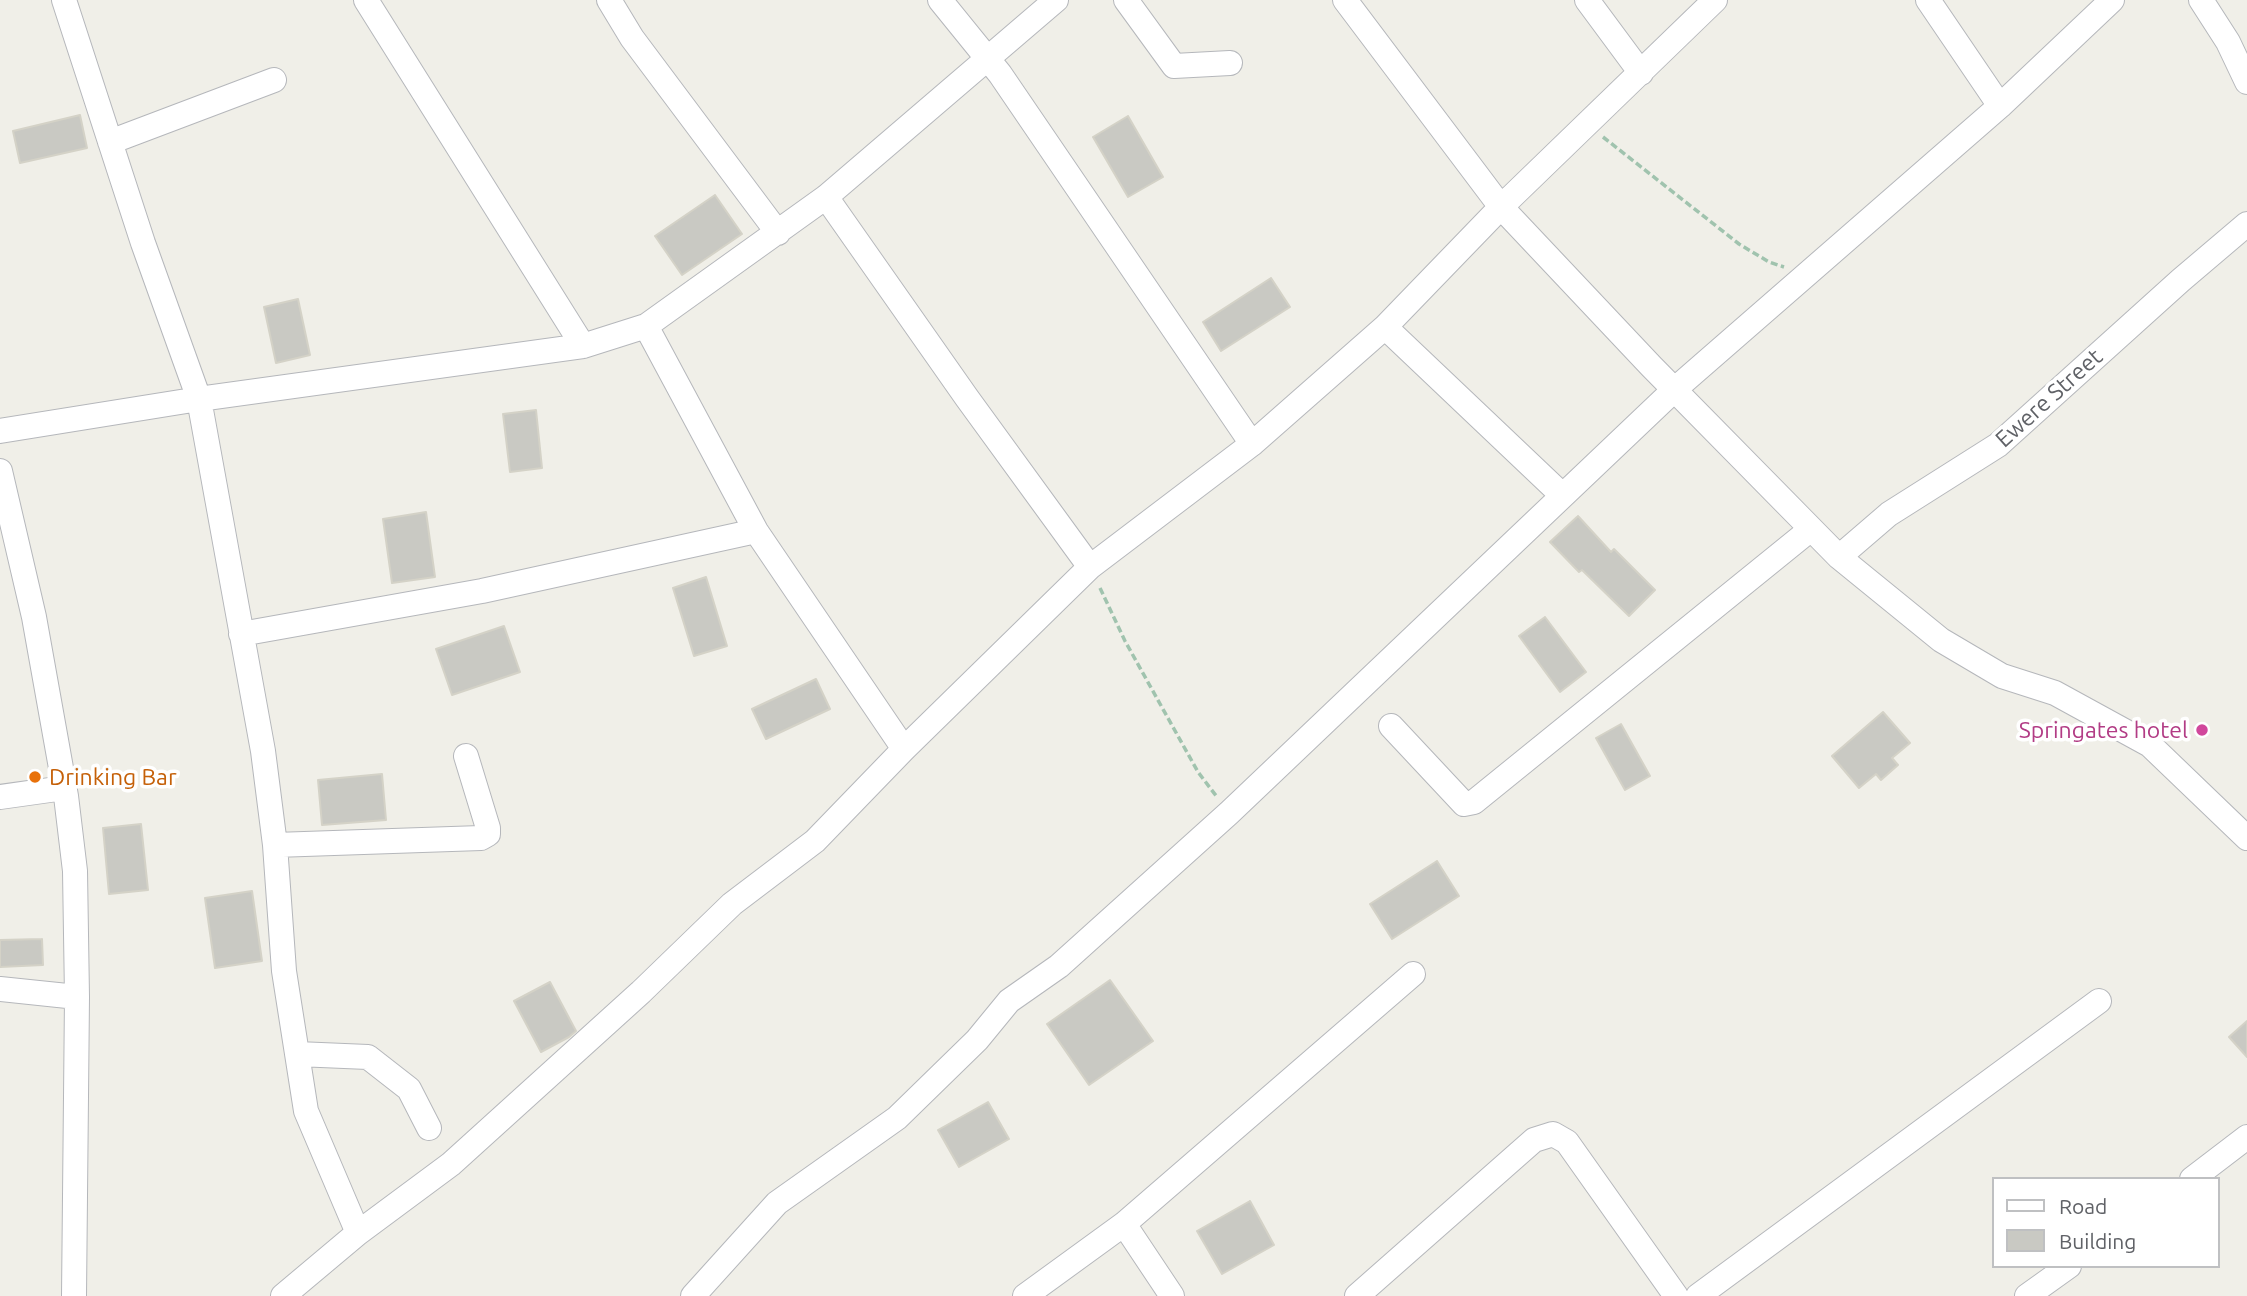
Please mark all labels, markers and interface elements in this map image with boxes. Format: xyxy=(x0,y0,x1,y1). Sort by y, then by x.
street label: Ewere Street xyxy=(1990,343,2108,453)
place label: Springates hotel xyxy=(2019,716,2188,744)
marker: Springates hotel xyxy=(2194,722,2210,738)
place label: Drinking Bar xyxy=(49,763,177,791)
marker: Drinking Bar xyxy=(27,769,43,785)
legend xyxy=(1992,1177,2219,1268)
text: Road xyxy=(2059,1194,2107,1218)
text: Building xyxy=(2059,1229,2136,1253)

